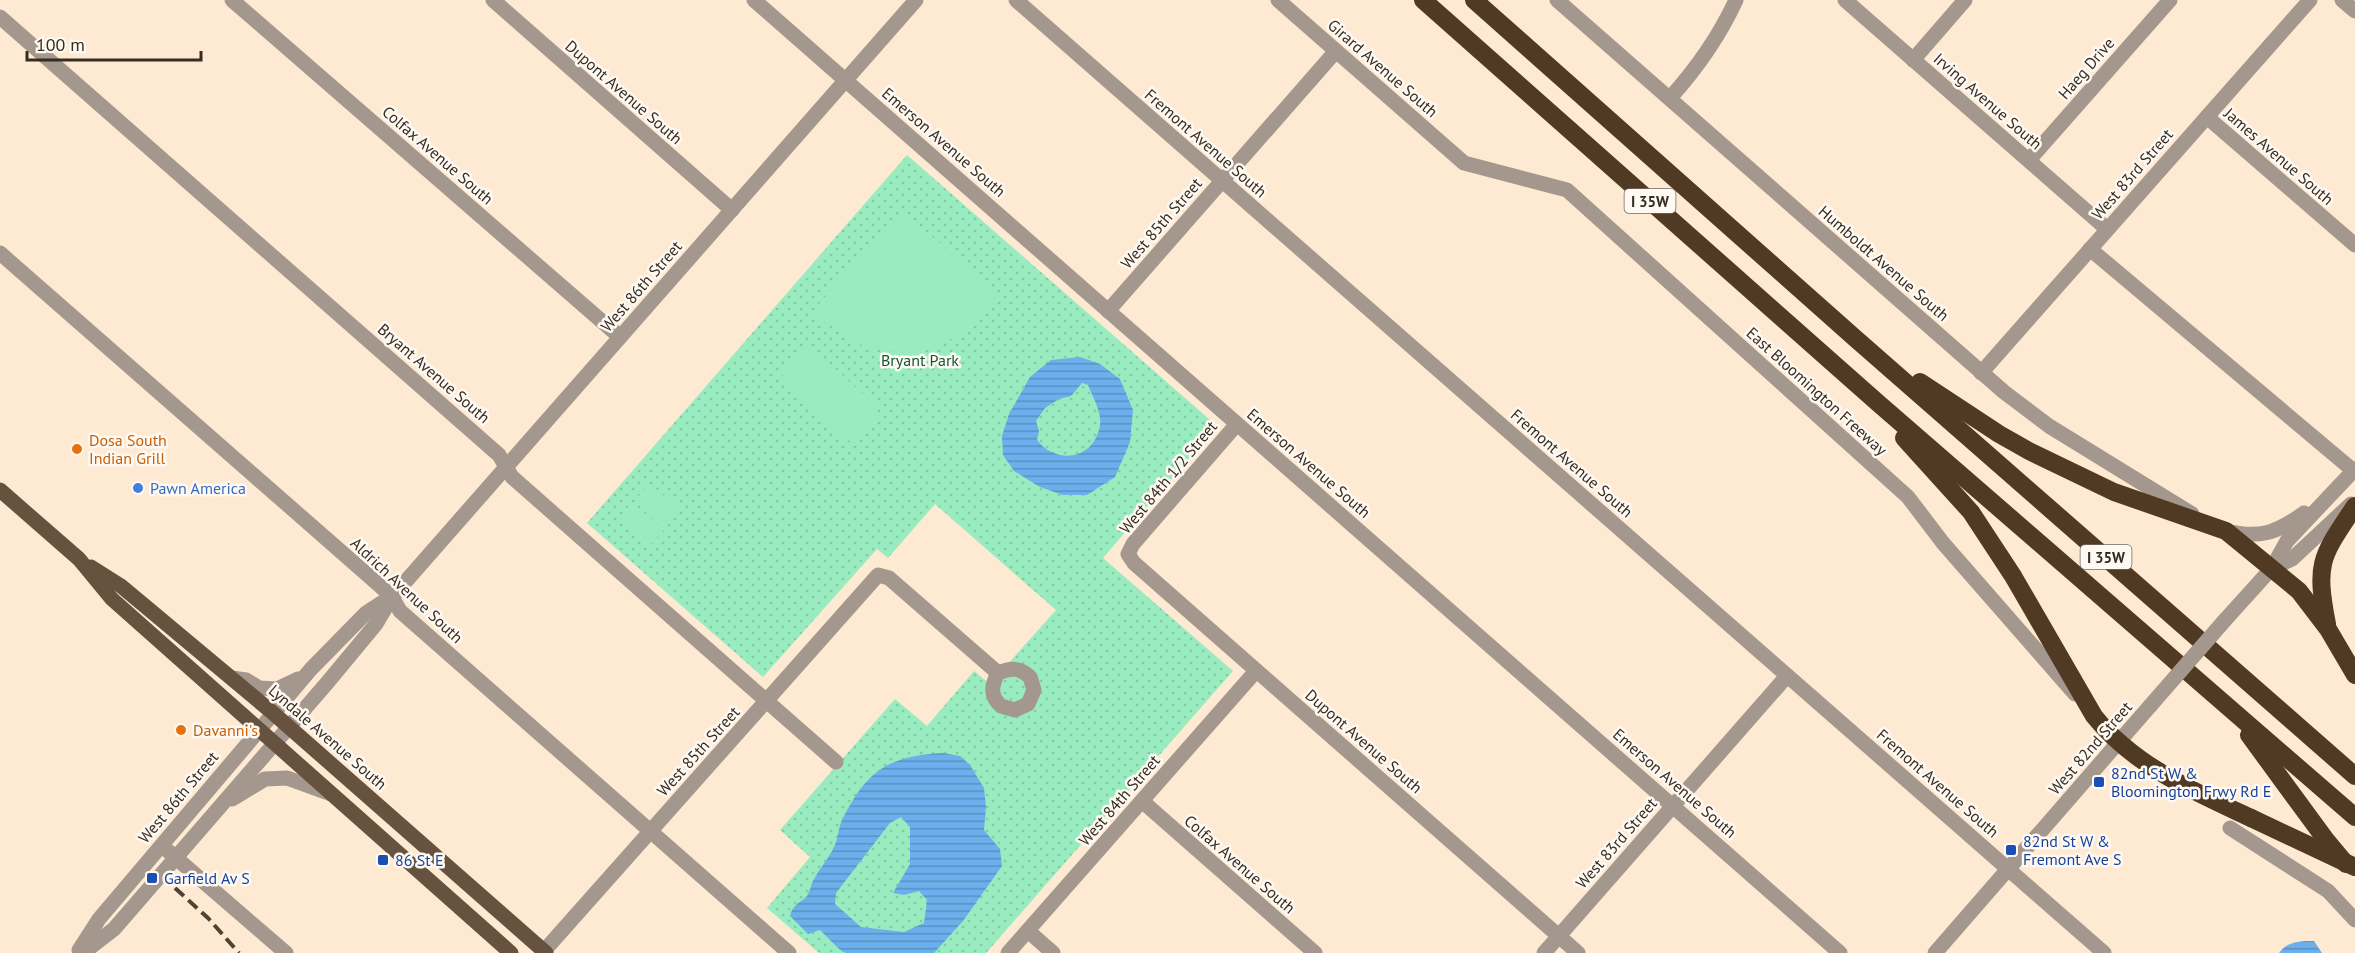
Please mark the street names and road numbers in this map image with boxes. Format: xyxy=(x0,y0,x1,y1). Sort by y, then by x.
street label: Girard Avenue South xyxy=(1324,15,1442,121)
street label: Haeg Drive xyxy=(2054,33,2118,103)
street label: Dupont Avenue South xyxy=(561,36,687,148)
street label: Irving Avenue South xyxy=(1930,48,2046,154)
street label: Emerson Avenue South xyxy=(878,83,1010,201)
street label: Fremont Avenue South xyxy=(1141,84,1271,202)
street label: Colfax Avenue South xyxy=(378,101,498,209)
street label: James Avenue South xyxy=(2219,102,2338,209)
street label: West 83rd Street xyxy=(2087,124,2177,223)
street label: West 85th Street xyxy=(1116,173,1206,273)
road number: I 35W xyxy=(1624,189,1676,213)
street label: Humboldt Avenue South xyxy=(1815,201,1953,325)
street label: West 86th Street xyxy=(596,236,686,336)
street label: Bryant Avenue South xyxy=(374,319,494,427)
street label: East Bloomington Freeway xyxy=(1743,323,1892,460)
street label: Emerson Avenue South xyxy=(1243,404,1375,522)
street label: Fremont Avenue South xyxy=(1507,404,1637,522)
street label: West 84th 1/2 Street xyxy=(1115,416,1221,538)
street label: Aldrich Avenue South xyxy=(347,533,467,647)
road number: I 35W xyxy=(2080,545,2132,569)
street label: Lyndale Avenue South xyxy=(265,680,391,794)
street label: Dupont Avenue South xyxy=(1301,685,1427,797)
street label: West 82nd Street xyxy=(2044,697,2136,799)
street label: West 85th Street xyxy=(652,702,744,800)
street label: Emerson Avenue South xyxy=(1609,724,1741,842)
street label: Fremont Avenue South xyxy=(1873,724,2003,842)
street label: West 86th Street xyxy=(134,747,223,847)
street label: West 84th Street xyxy=(1074,750,1164,850)
street label: West 83rd Street xyxy=(1571,793,1661,892)
street label: Colfax Avenue South xyxy=(1180,810,1300,918)

